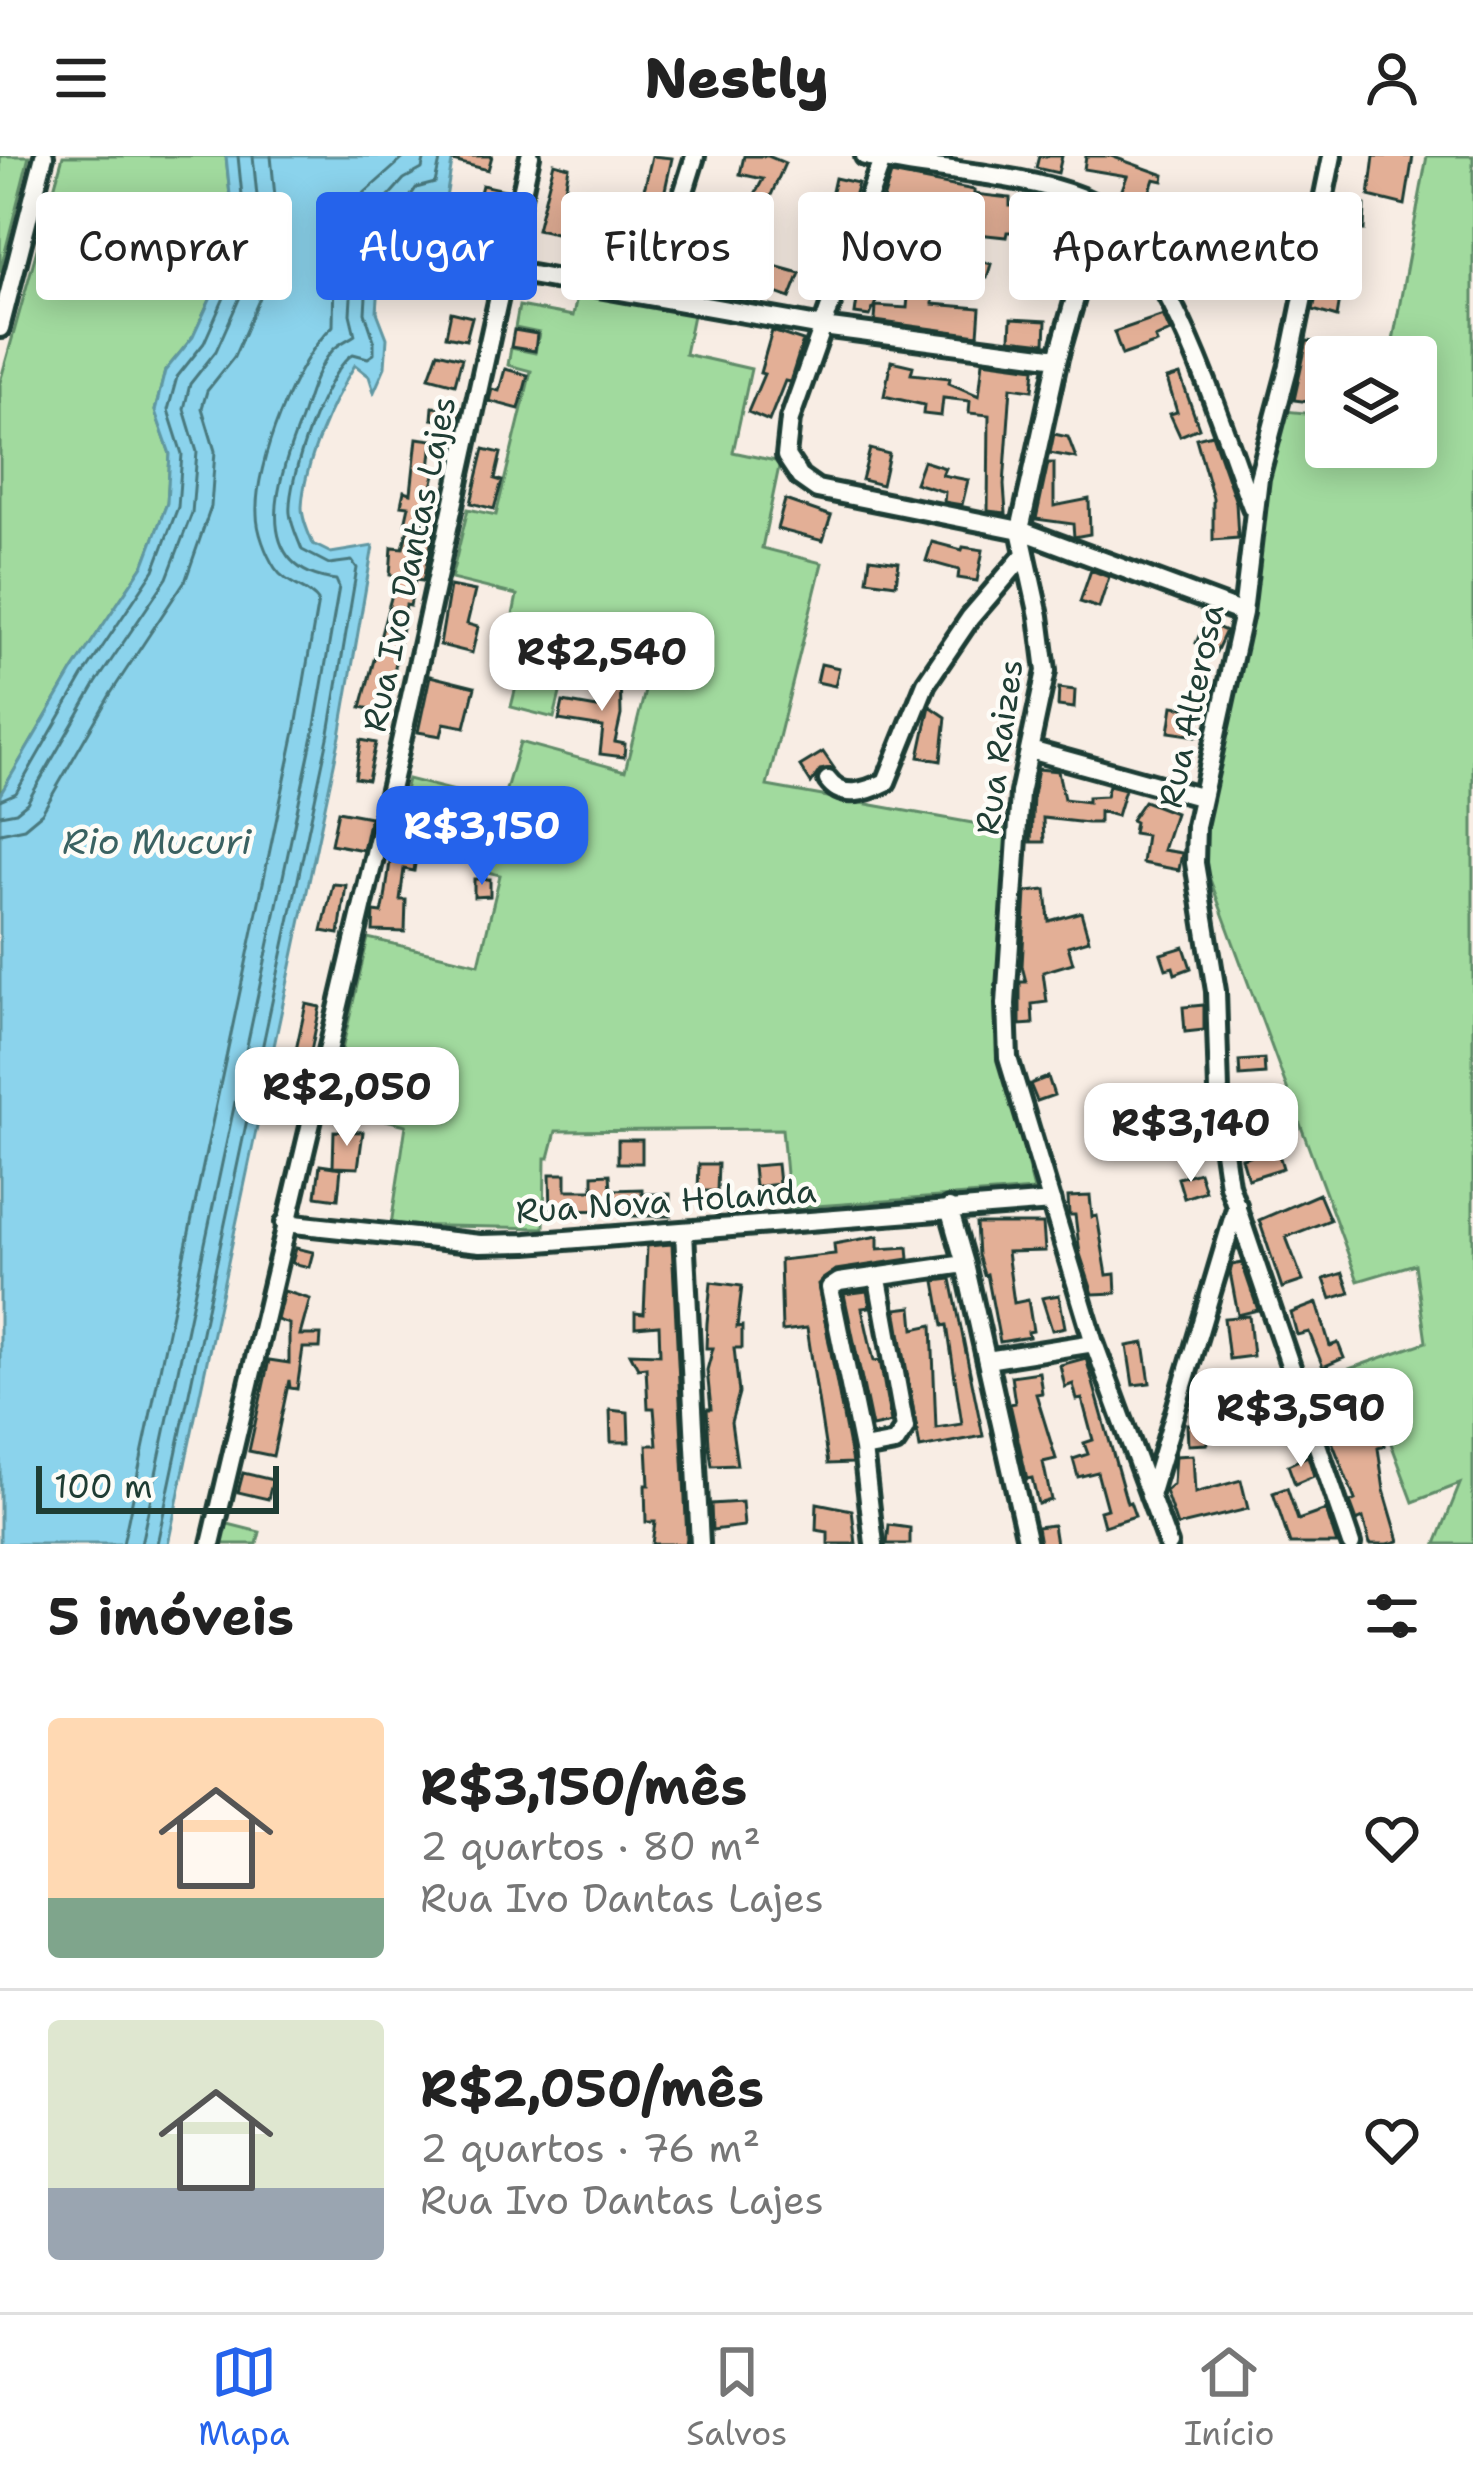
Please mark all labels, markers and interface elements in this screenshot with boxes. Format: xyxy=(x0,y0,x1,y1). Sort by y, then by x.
text: Nestly xyxy=(644,42,829,114)
icon: menu xyxy=(48,45,114,111)
icon: person xyxy=(1359,45,1425,111)
chip: Comprar xyxy=(36,192,292,300)
chip: Alugar xyxy=(316,192,537,300)
chip: Filtros xyxy=(561,192,774,300)
chip: Novo xyxy=(798,192,985,300)
chip: Apartamento xyxy=(1009,192,1362,300)
map controls xyxy=(1305,336,1437,468)
button: layers xyxy=(1305,336,1437,468)
street label: Rua Ivo Dantas Lajes xyxy=(351,392,467,736)
street label: Rua Alterosa xyxy=(1147,600,1235,812)
pin: R$2,540 xyxy=(491,612,713,714)
text: R$2,540 xyxy=(516,625,688,677)
street label: Rua Raizes xyxy=(964,656,1034,838)
pin: R$3,150 xyxy=(371,786,593,888)
text: R$3,150 xyxy=(403,799,561,851)
water label: Rio Mucuri xyxy=(63,817,252,866)
pin: R$2,050 xyxy=(236,1047,458,1149)
text: R$2,050 xyxy=(262,1060,432,1112)
pin: R$3,140 xyxy=(1080,1083,1302,1185)
text: R$3,140 xyxy=(1111,1096,1271,1148)
street label: Rua Nova Holanda xyxy=(514,1168,818,1234)
pin: R$3,590 xyxy=(1190,1368,1412,1470)
text: R$3,590 xyxy=(1216,1381,1386,1433)
scale bar xyxy=(36,1460,279,1513)
text: 100 m xyxy=(54,1464,153,1509)
text: 5 imóveis xyxy=(48,1582,294,1650)
icon: filters xyxy=(1359,1583,1425,1649)
text: R$3,150/mês xyxy=(420,1752,747,1820)
icon: home xyxy=(144,1766,288,1910)
icon: heart xyxy=(1359,1805,1425,1871)
text: 2 quartos · 80 m² xyxy=(420,1820,761,1872)
text: Rua Ivo Dantas Lajes xyxy=(420,1872,824,1924)
text: R$2,050/mês xyxy=(420,2054,764,2122)
icon: home xyxy=(144,2068,288,2212)
icon: heart xyxy=(1359,2107,1425,2173)
text: 2 quartos · 76 m² xyxy=(420,2122,760,2174)
text: Rua Ivo Dantas Lajes xyxy=(420,2174,824,2226)
tab: Mapa xyxy=(198,2339,290,2456)
tab: Salvos xyxy=(686,2339,787,2456)
tab: Início xyxy=(1184,2339,1275,2456)

